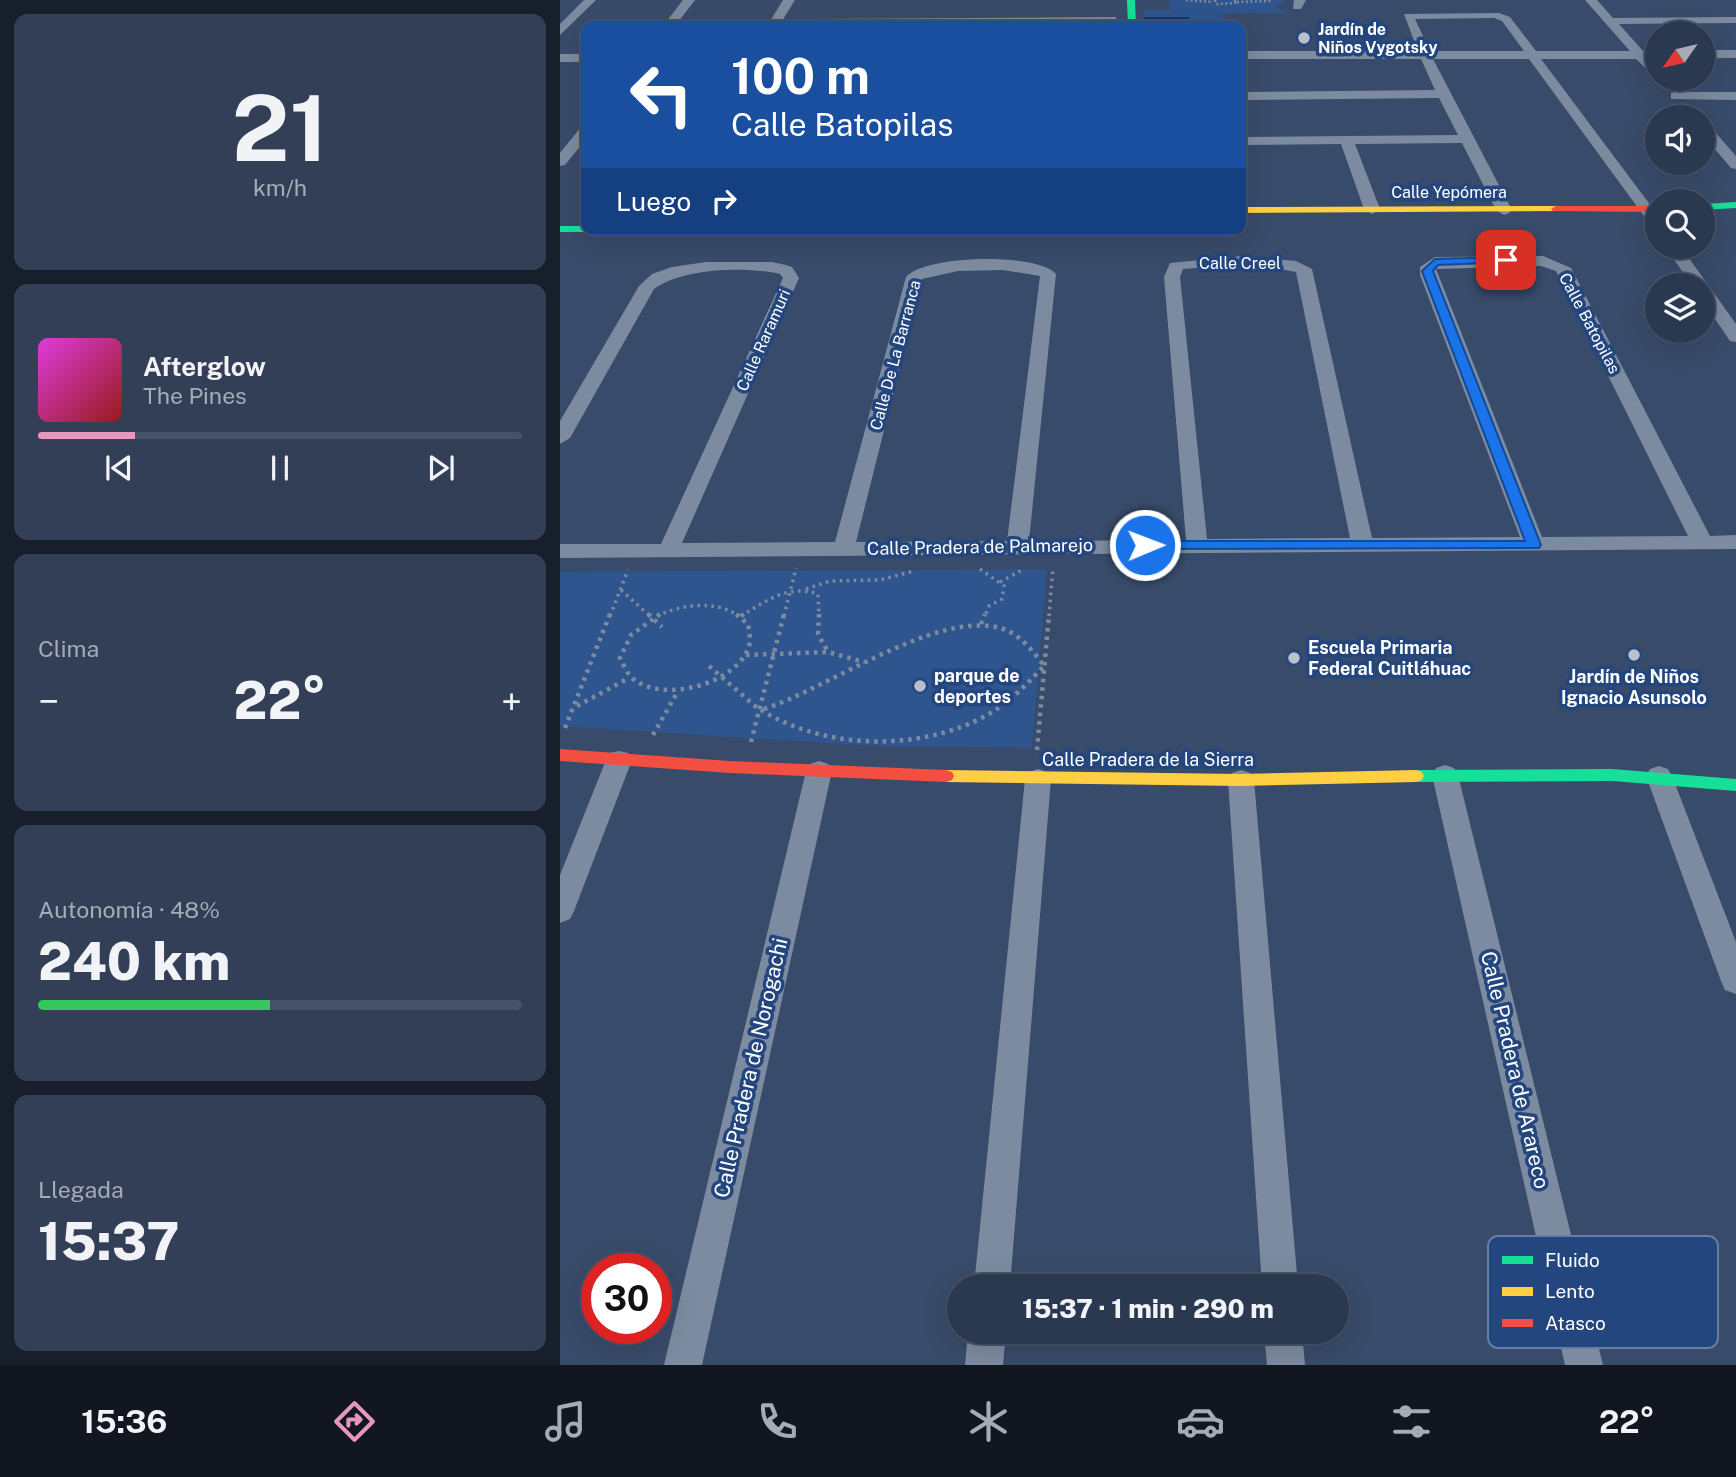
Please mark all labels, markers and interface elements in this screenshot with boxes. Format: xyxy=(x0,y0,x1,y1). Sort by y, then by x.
place label: Jardín de Niños Vygotsky xyxy=(1318,20,1438,57)
north arrow xyxy=(1645,21,1715,91)
map controls xyxy=(1645,21,1715,343)
marker: Jardín de Niños Vygotsky xyxy=(1296,30,1312,46)
text: 100 m xyxy=(731,47,870,105)
icon: left xyxy=(616,49,707,140)
text: 21 xyxy=(232,75,328,181)
button: sound xyxy=(1645,105,1715,175)
text: Calle Batopilas xyxy=(731,106,953,143)
text: km/h xyxy=(253,174,307,201)
icon: right xyxy=(705,182,743,220)
street label: Calle Yepómera xyxy=(1391,183,1507,202)
text: Luego xyxy=(616,186,691,217)
button: search xyxy=(1645,189,1715,259)
pin xyxy=(1476,230,1536,290)
icon: arrive xyxy=(1487,241,1525,279)
street label: Calle Creel xyxy=(1199,254,1281,273)
street label: Calle Batopilas xyxy=(1555,270,1624,377)
button: layers xyxy=(1645,273,1715,343)
street label: Calle De La Barranca xyxy=(866,278,925,432)
street label: Calle Raramuri xyxy=(733,286,794,394)
text: Afterglow xyxy=(143,351,266,382)
text: The Pines xyxy=(143,382,247,409)
icon: previous xyxy=(100,449,138,487)
icon: pause xyxy=(261,449,299,487)
icon: next xyxy=(422,449,460,487)
position arrow xyxy=(1108,508,1182,582)
street label: Calle Pradera de Palmarejo xyxy=(867,534,1093,559)
text: Clima xyxy=(38,635,99,662)
place label: Escuela Primaria Federal Cuitláhuac xyxy=(1308,637,1471,679)
marker: Jardín de Niños Ignacio Asunsolo xyxy=(1626,647,1642,663)
marker: Escuela Primaria Federal Cuitláhuac xyxy=(1286,650,1302,666)
place label: parque de deportes xyxy=(934,665,1020,707)
place label: Jardín de Niños Ignacio Asunsolo xyxy=(1561,666,1707,708)
text: 22° xyxy=(234,670,326,731)
marker: parque de deportes xyxy=(912,678,928,694)
text: − xyxy=(38,679,59,724)
text: + xyxy=(501,679,522,724)
street label: Calle Pradera de la Sierra xyxy=(1042,749,1254,770)
text: Autonomía · 48% xyxy=(38,896,220,923)
text: 240 km xyxy=(38,931,230,992)
street label: Calle Pradera de Norogachi xyxy=(708,936,793,1200)
street label: Calle Pradera de Arareco xyxy=(1476,949,1555,1191)
text: Llegada xyxy=(38,1176,124,1203)
text: 15:37 xyxy=(38,1211,180,1272)
legend xyxy=(1488,1236,1718,1348)
text: Fluido xyxy=(1545,1249,1600,1271)
speed limit sign: 30 xyxy=(581,1253,672,1344)
text: Lento xyxy=(1545,1280,1595,1302)
text: 15:37 · 1 min · 290 m xyxy=(1022,1293,1274,1324)
text: Atasco xyxy=(1545,1312,1606,1334)
icon: directions xyxy=(330,1397,379,1446)
icon: music xyxy=(541,1397,590,1446)
icon: phone xyxy=(753,1397,802,1446)
icon: climate xyxy=(964,1397,1013,1446)
icon: car xyxy=(1176,1397,1225,1446)
icon: filters xyxy=(1387,1397,1436,1446)
text: 15:36 xyxy=(81,1403,167,1440)
text: 22° xyxy=(1599,1403,1655,1440)

